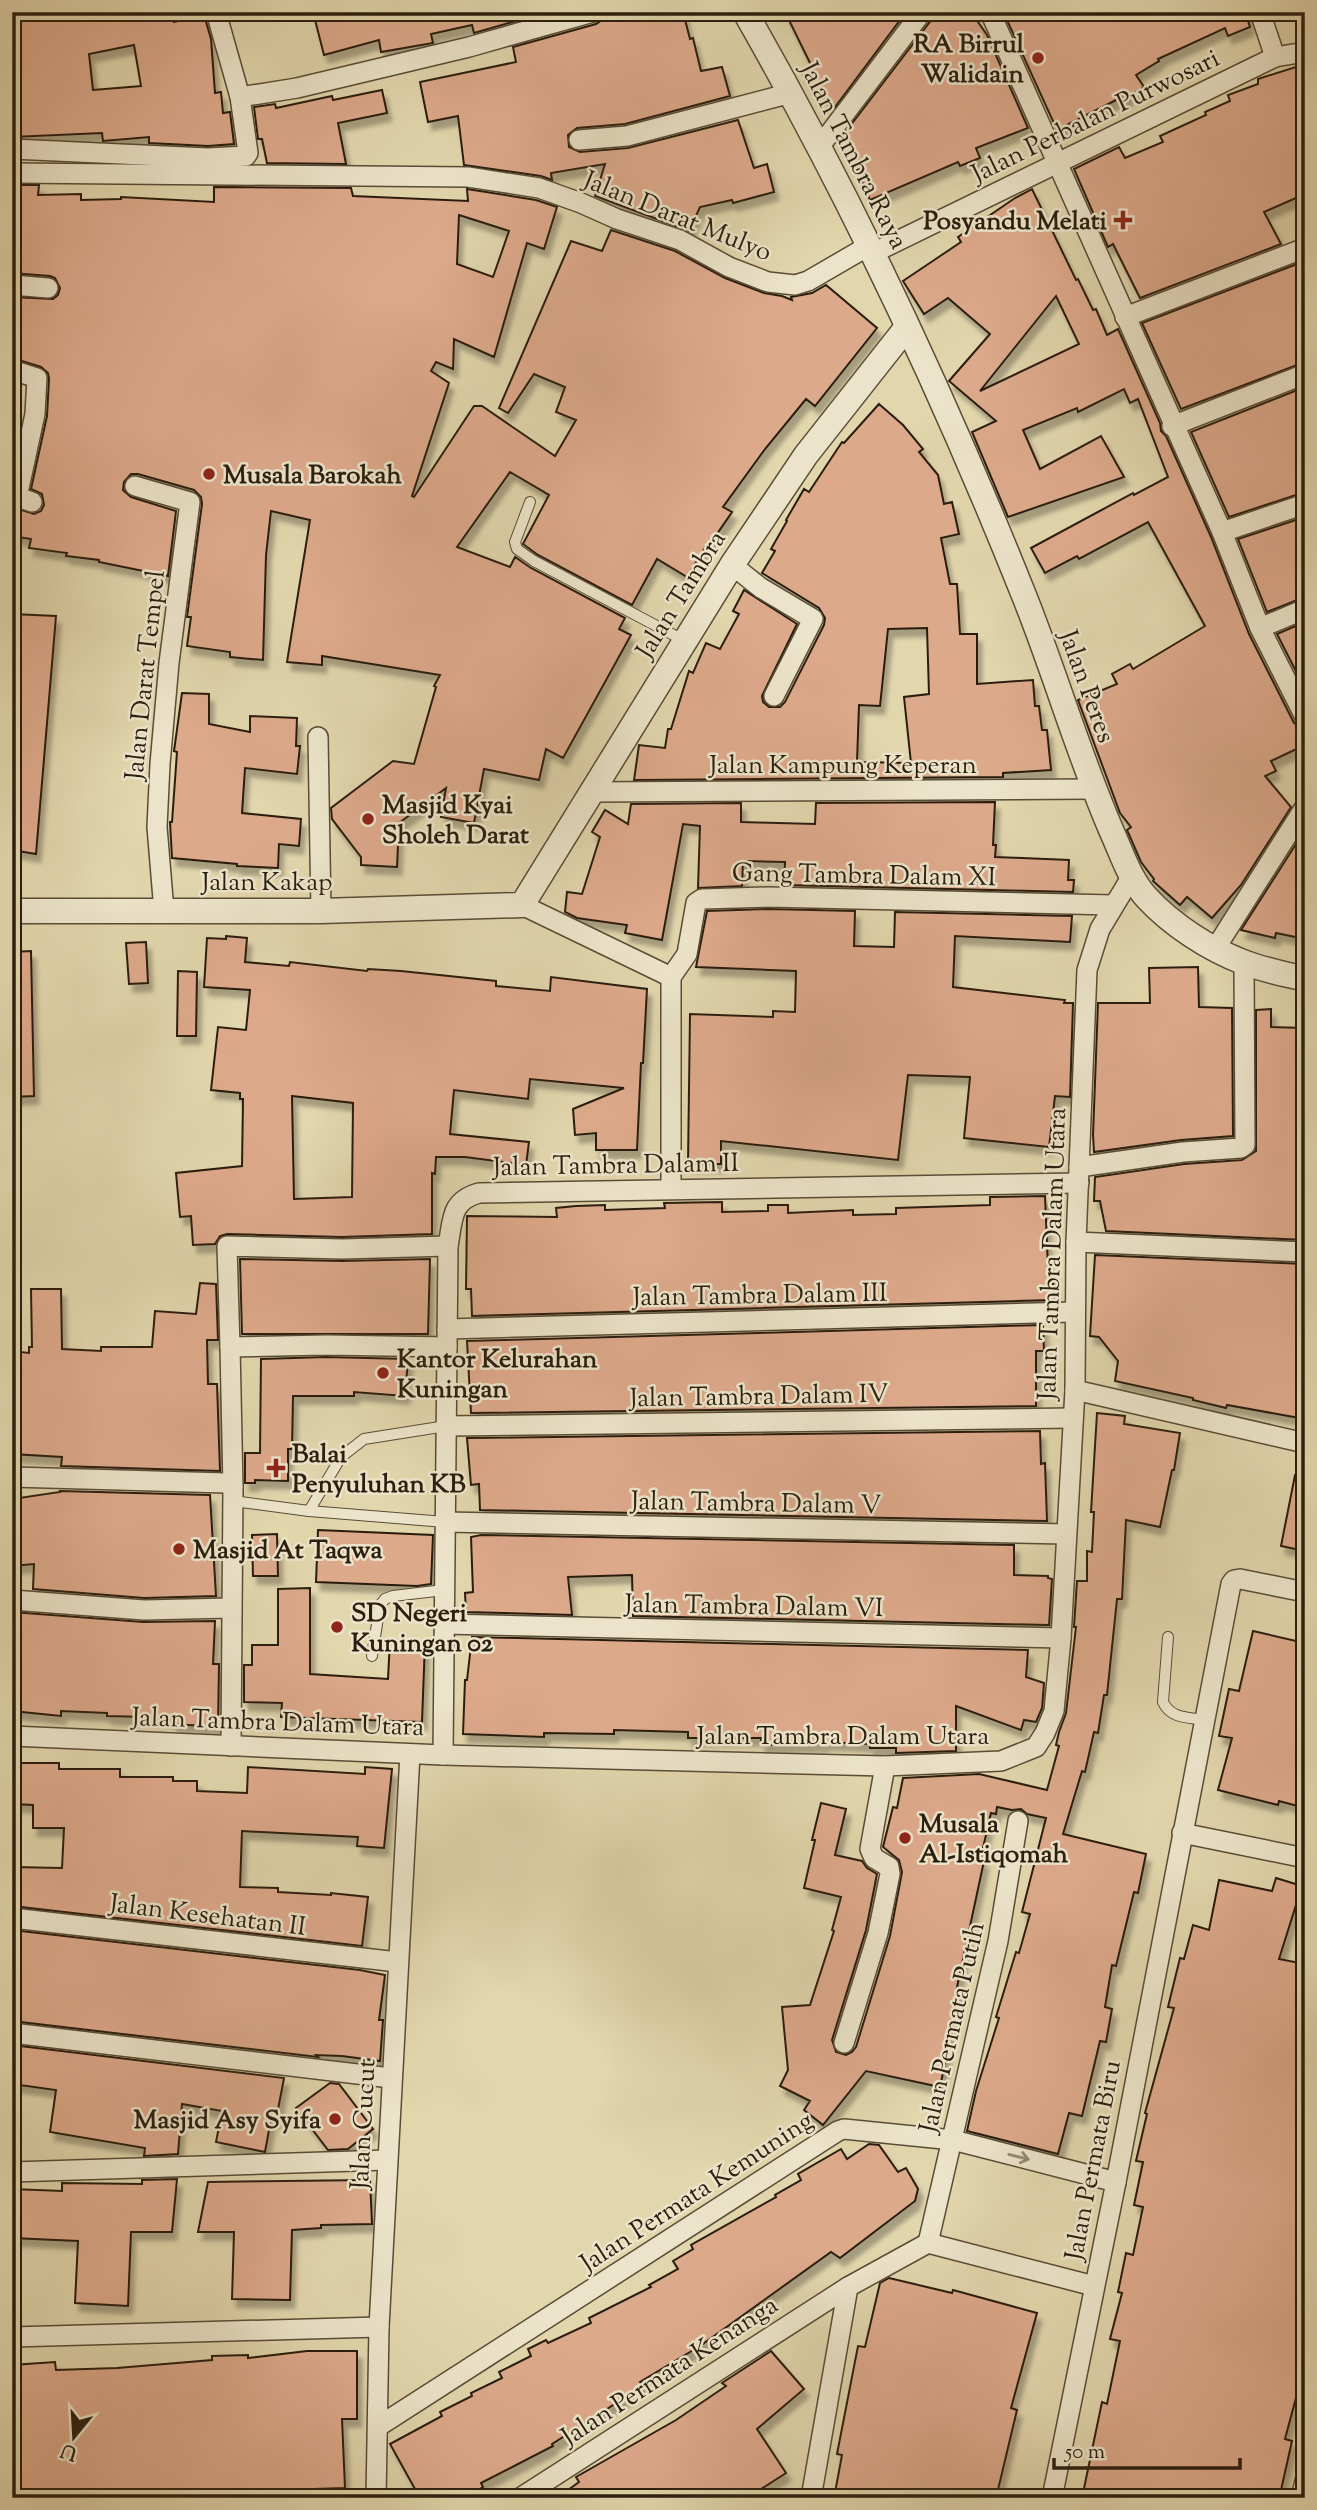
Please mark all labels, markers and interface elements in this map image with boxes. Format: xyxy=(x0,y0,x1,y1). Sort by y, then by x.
place label: RA Birrul Walidain xyxy=(913,27,1025,94)
street label: Jalan Perbalan Purwosari xyxy=(964,41,1226,194)
marker: RA Birrul Walidain xyxy=(1030,50,1046,66)
street label: Jalan Tambra Raya xyxy=(789,54,916,256)
street label: Jalan Darat Mulyo xyxy=(576,162,777,272)
place label: Posyandu Melati xyxy=(923,204,1108,241)
marker: Posyandu Melati xyxy=(1113,210,1133,230)
place label: Musala Barokah xyxy=(223,458,402,495)
marker: Musala Barokah xyxy=(201,466,217,482)
street label: Jalan Tambra xyxy=(627,524,736,668)
street label: Jalan Darat Tempel xyxy=(117,568,176,784)
street label: Jalan Peres xyxy=(1048,623,1123,748)
street label: Jalan Kampung Keperan xyxy=(707,748,977,785)
place label: Masjid Kyai Sholeh Darat xyxy=(382,788,529,855)
marker: Masjid Kyai Sholeh Darat xyxy=(360,811,376,827)
street label: Gang Tambra Dalam XI xyxy=(732,856,997,897)
street label: Jalan Kakap xyxy=(200,865,332,902)
street label: Jalan Tambra Dalam Utara xyxy=(1030,1107,1077,1403)
street label: Jalan Tambra Dalam II xyxy=(491,1146,740,1187)
street label: Jalan Tambra Dalam III xyxy=(630,1276,888,1317)
place label: Kantor Kelurahan Kuningan xyxy=(397,1342,598,1409)
marker: Kantor Kelurahan Kuningan xyxy=(375,1365,391,1381)
street label: Jalan Tambra Dalam IV xyxy=(627,1377,889,1418)
place label: Balai Penyuluhan KB xyxy=(292,1437,466,1504)
marker: Balai Penyuluhan KB xyxy=(266,1458,286,1478)
street label: Jalan Tambra Dalam V xyxy=(629,1484,881,1525)
place label: Masjid At Taqwa xyxy=(193,1533,383,1570)
marker: Masjid At Taqwa xyxy=(171,1541,187,1557)
street label: Jalan Tambra Dalam VI xyxy=(622,1587,884,1628)
place label: SD Negeri Kuningan 02 xyxy=(351,1596,494,1663)
marker: SD Negeri Kuningan 02 xyxy=(329,1619,345,1635)
street label: Jalan Tambra Dalam Utara xyxy=(129,1700,425,1747)
street label: Jalan Tambra Dalam Utara xyxy=(695,1719,989,1756)
place label: Musala Al-Istiqomah xyxy=(919,1807,1069,1874)
marker: Musala Al-Istiqomah xyxy=(897,1830,913,1846)
street label: Jalan Kesehatan II xyxy=(105,1886,308,1947)
street label: Jalan Permata Putih xyxy=(911,1918,996,2139)
street label: Jalan Permata Biru xyxy=(1057,2057,1132,2266)
street label: Jalan Cucut xyxy=(342,2058,386,2192)
place label: Masjid Asy Syifa xyxy=(134,2103,321,2140)
street label: Jalan Permata Kemuning xyxy=(572,2104,821,2284)
marker: Masjid Asy Syifa xyxy=(327,2111,343,2127)
one-way arrow xyxy=(1007,2151,1030,2164)
street label: Jalan Permata Kenanga xyxy=(553,2288,786,2457)
north arrow xyxy=(38,2402,108,2472)
scale bar xyxy=(1054,2426,1240,2470)
text: U xyxy=(58,2435,81,2466)
text: 50 m xyxy=(1064,2438,1105,2468)

